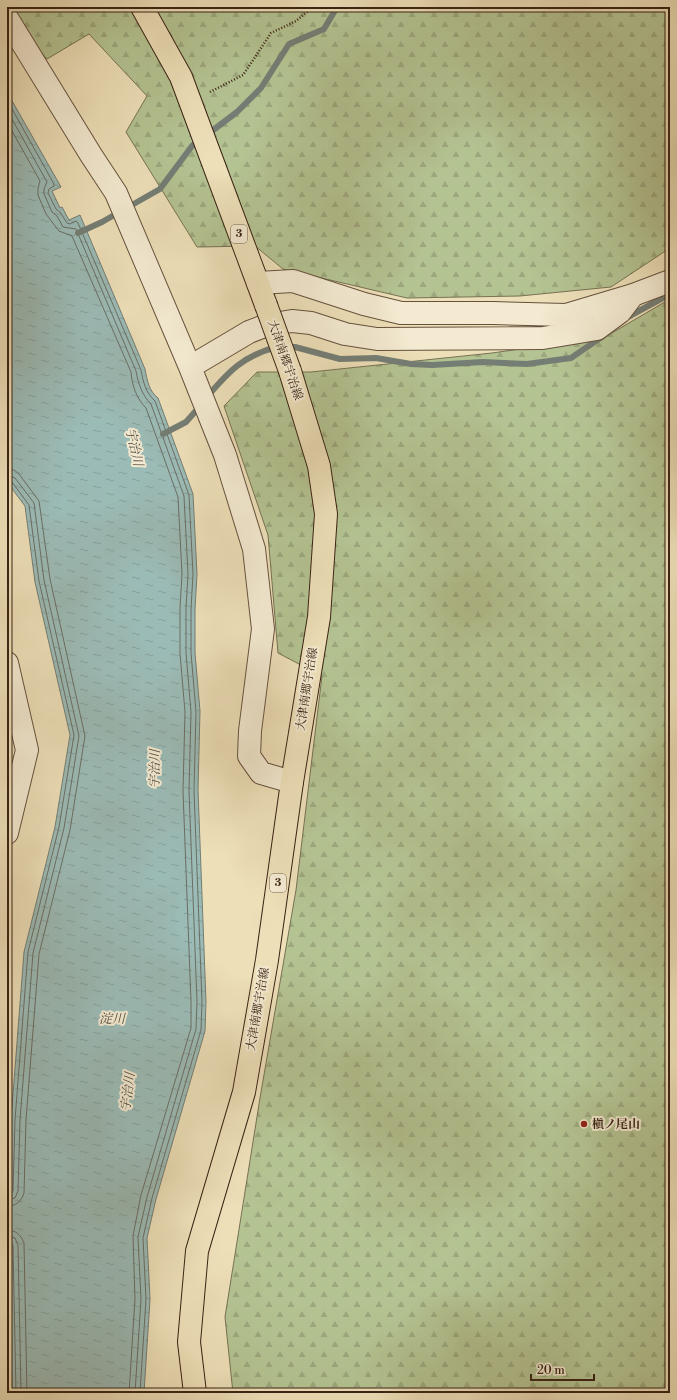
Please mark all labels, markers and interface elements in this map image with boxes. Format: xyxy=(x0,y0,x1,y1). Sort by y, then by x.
road number: 3 xyxy=(231,225,247,243)
street label: 大津南郷宇治線 xyxy=(264,318,306,402)
water label: 宇治川 xyxy=(122,426,147,470)
street label: 大津南郷宇治線 xyxy=(293,646,321,732)
water label: 宇治川 xyxy=(147,747,163,789)
road number: 3 xyxy=(270,874,286,892)
street label: 大津南郷宇治線 xyxy=(243,966,273,1052)
water label: 淀川 xyxy=(99,1011,127,1027)
water label: 宇治川 xyxy=(118,1070,139,1112)
place label: 槇ノ尾山 xyxy=(592,1117,640,1132)
marker: 槇ノ尾山 xyxy=(579,1119,589,1129)
scale bar xyxy=(531,1356,594,1382)
text: 20 m xyxy=(537,1363,565,1378)

